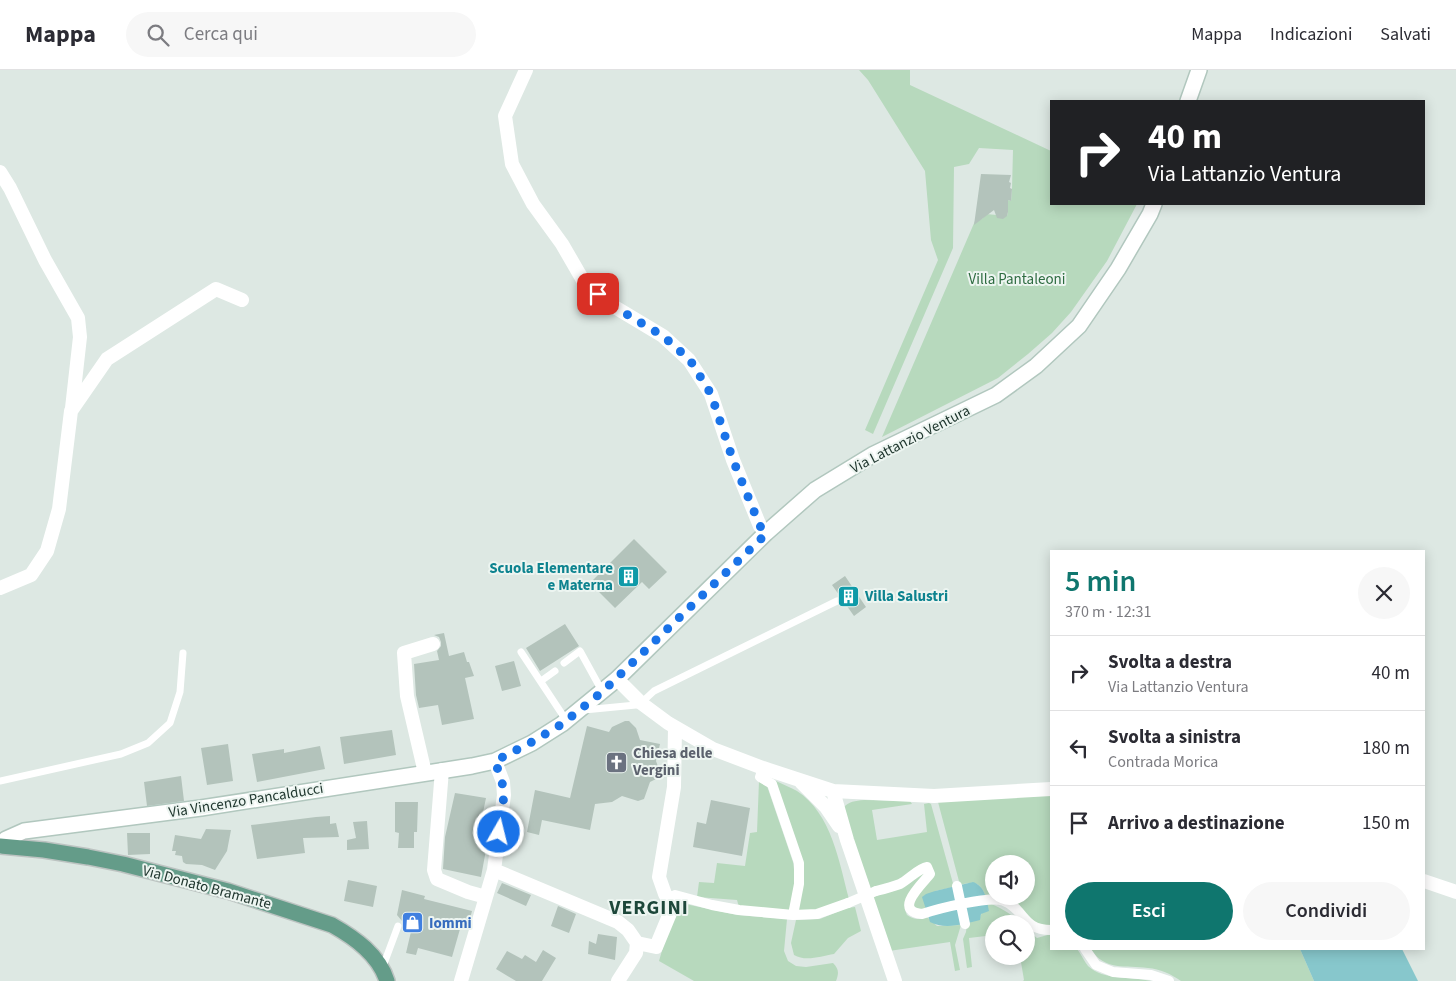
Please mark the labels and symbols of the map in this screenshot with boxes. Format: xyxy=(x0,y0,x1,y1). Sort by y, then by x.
park label: Villa Pantaleoni xyxy=(969,269,1065,290)
pin xyxy=(577,273,619,315)
street label: Via Lattanzio Ventura xyxy=(847,400,974,479)
place label: Scuola Elementare e Materna xyxy=(489,558,613,596)
building icon: Scuola Elementare e Materna xyxy=(617,565,641,589)
building icon: Villa Salustri xyxy=(837,584,861,608)
place label: Villa Salustri xyxy=(864,586,948,607)
place label: Chiesa delle Vergini xyxy=(632,743,713,781)
church icon: Chiesa delle Vergini xyxy=(605,750,629,774)
street label: Via Vincenzo Pancalducci xyxy=(167,778,325,823)
position arrow xyxy=(472,805,524,857)
street label: Via Donato Bramante xyxy=(140,860,274,915)
district label: VERGINI xyxy=(608,894,689,922)
shop icon: Iommi xyxy=(401,911,425,935)
place label: Iommi xyxy=(429,913,472,934)

